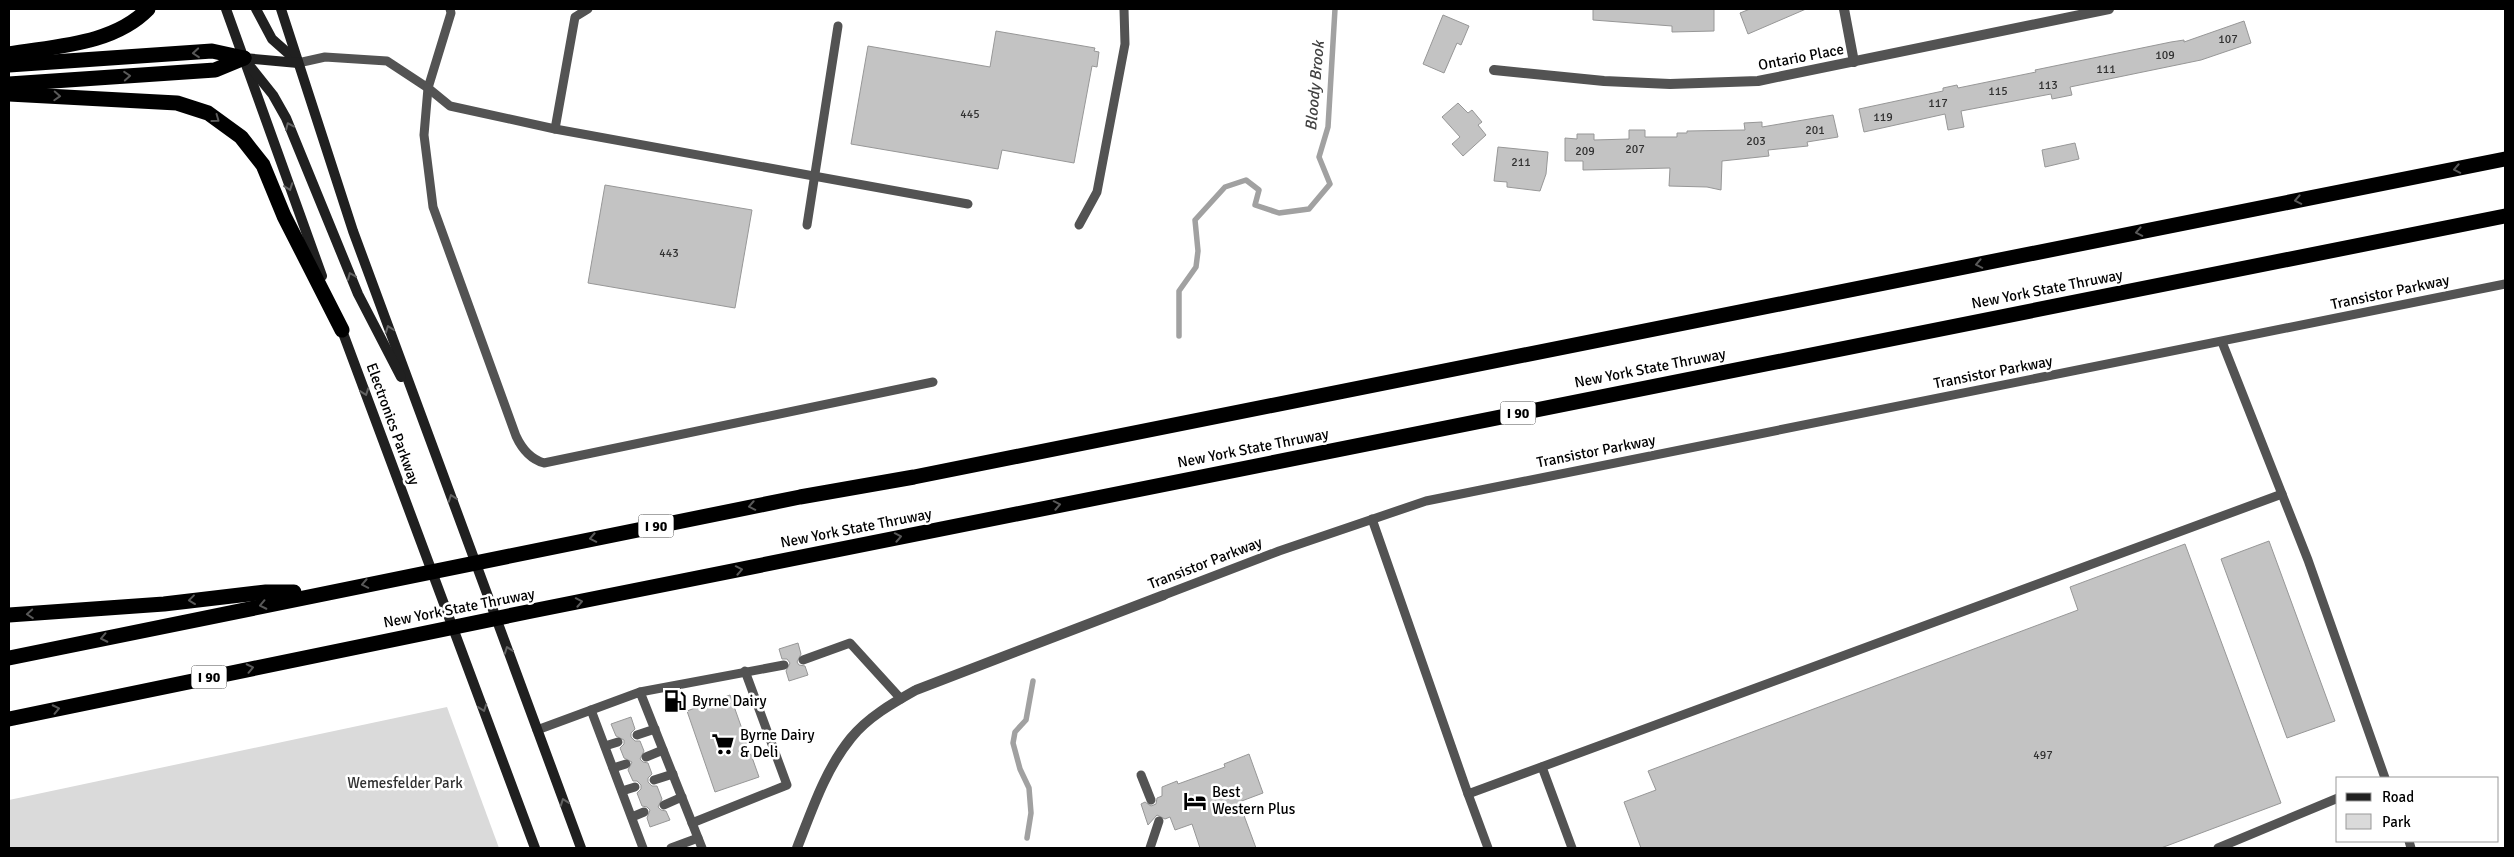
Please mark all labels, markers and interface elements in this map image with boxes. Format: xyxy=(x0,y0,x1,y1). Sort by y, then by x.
house number: 107 xyxy=(2218,32,2238,47)
water label: Bloody Brook xyxy=(1301,38,1329,132)
street label: Ontario Place xyxy=(1757,40,1845,74)
one-way arrow xyxy=(192,47,200,58)
house number: 109 xyxy=(2155,48,2175,63)
house number: 111 xyxy=(2096,62,2116,77)
one-way arrow xyxy=(123,71,131,82)
house number: 113 xyxy=(2038,78,2058,93)
house number: 115 xyxy=(1988,84,2008,99)
one-way arrow xyxy=(54,91,62,102)
house number: 117 xyxy=(1928,96,1948,111)
house number: 445 xyxy=(960,107,980,122)
house number: 119 xyxy=(1873,110,1893,125)
one-way arrow xyxy=(210,113,220,122)
one-way arrow xyxy=(285,122,296,131)
house number: 201 xyxy=(1805,123,1825,138)
house number: 203 xyxy=(1746,134,1766,149)
house number: 207 xyxy=(1625,142,1645,157)
house number: 209 xyxy=(1575,144,1595,159)
house number: 211 xyxy=(1511,155,1531,170)
one-way arrow xyxy=(2453,163,2462,173)
one-way arrow xyxy=(283,182,293,191)
one-way arrow xyxy=(2294,195,2302,205)
one-way arrow xyxy=(2134,226,2143,237)
house number: 443 xyxy=(659,246,679,261)
one-way arrow xyxy=(1975,258,1984,268)
street label: New York State Thruway xyxy=(1970,265,2124,313)
street label: Transistor Parkway xyxy=(2329,271,2451,313)
one-way arrow xyxy=(346,272,357,281)
one-way arrow xyxy=(385,325,395,334)
street label: New York State Thruway xyxy=(1573,344,1727,392)
street label: Transistor Parkway xyxy=(1932,352,2054,392)
street label: Electronics Parkway xyxy=(363,360,423,488)
one-way arrow xyxy=(359,387,369,396)
road number: I 90 xyxy=(1500,402,1536,424)
street label: New York State Thruway xyxy=(1176,424,1330,472)
street label: Transistor Parkway xyxy=(1535,431,1657,471)
one-way arrow xyxy=(447,494,457,502)
one-way arrow xyxy=(748,501,757,511)
one-way arrow xyxy=(1053,501,1062,511)
street label: New York State Thruway xyxy=(779,504,933,552)
road number: I 90 xyxy=(638,514,674,538)
one-way arrow xyxy=(589,533,597,543)
one-way arrow xyxy=(894,533,902,543)
street label: Transistor Parkway xyxy=(1145,533,1265,593)
one-way arrow xyxy=(734,565,743,575)
one-way arrow xyxy=(360,578,369,589)
street label: New York State Thruway xyxy=(382,584,536,632)
one-way arrow xyxy=(188,594,196,605)
one-way arrow xyxy=(575,597,584,607)
one-way arrow xyxy=(259,599,267,610)
one-way arrow xyxy=(26,608,34,619)
one-way arrow xyxy=(100,632,108,643)
one-way arrow xyxy=(504,646,514,655)
one-way arrow xyxy=(245,664,254,674)
road number: I 90 xyxy=(192,666,226,689)
fuel station icon: Byrne Dairy xyxy=(662,688,688,714)
place label: Byrne Dairy xyxy=(692,692,767,710)
one-way arrow xyxy=(52,704,61,715)
one-way arrow xyxy=(477,704,487,712)
place label: Byrne Dairy & Deli xyxy=(740,726,815,761)
supermarket icon: Byrne Dairy & Deli xyxy=(710,731,736,757)
house number: 497 xyxy=(2033,748,2053,763)
park label: Wemesfelder Park xyxy=(347,774,463,792)
legend xyxy=(2336,777,2499,842)
place label: Best Western Plus xyxy=(1212,783,1296,818)
hotel icon: Best Western Plus xyxy=(1182,788,1208,814)
text: Road xyxy=(2382,788,2414,806)
one-way arrow xyxy=(560,799,570,807)
text: Park xyxy=(2382,813,2411,831)

